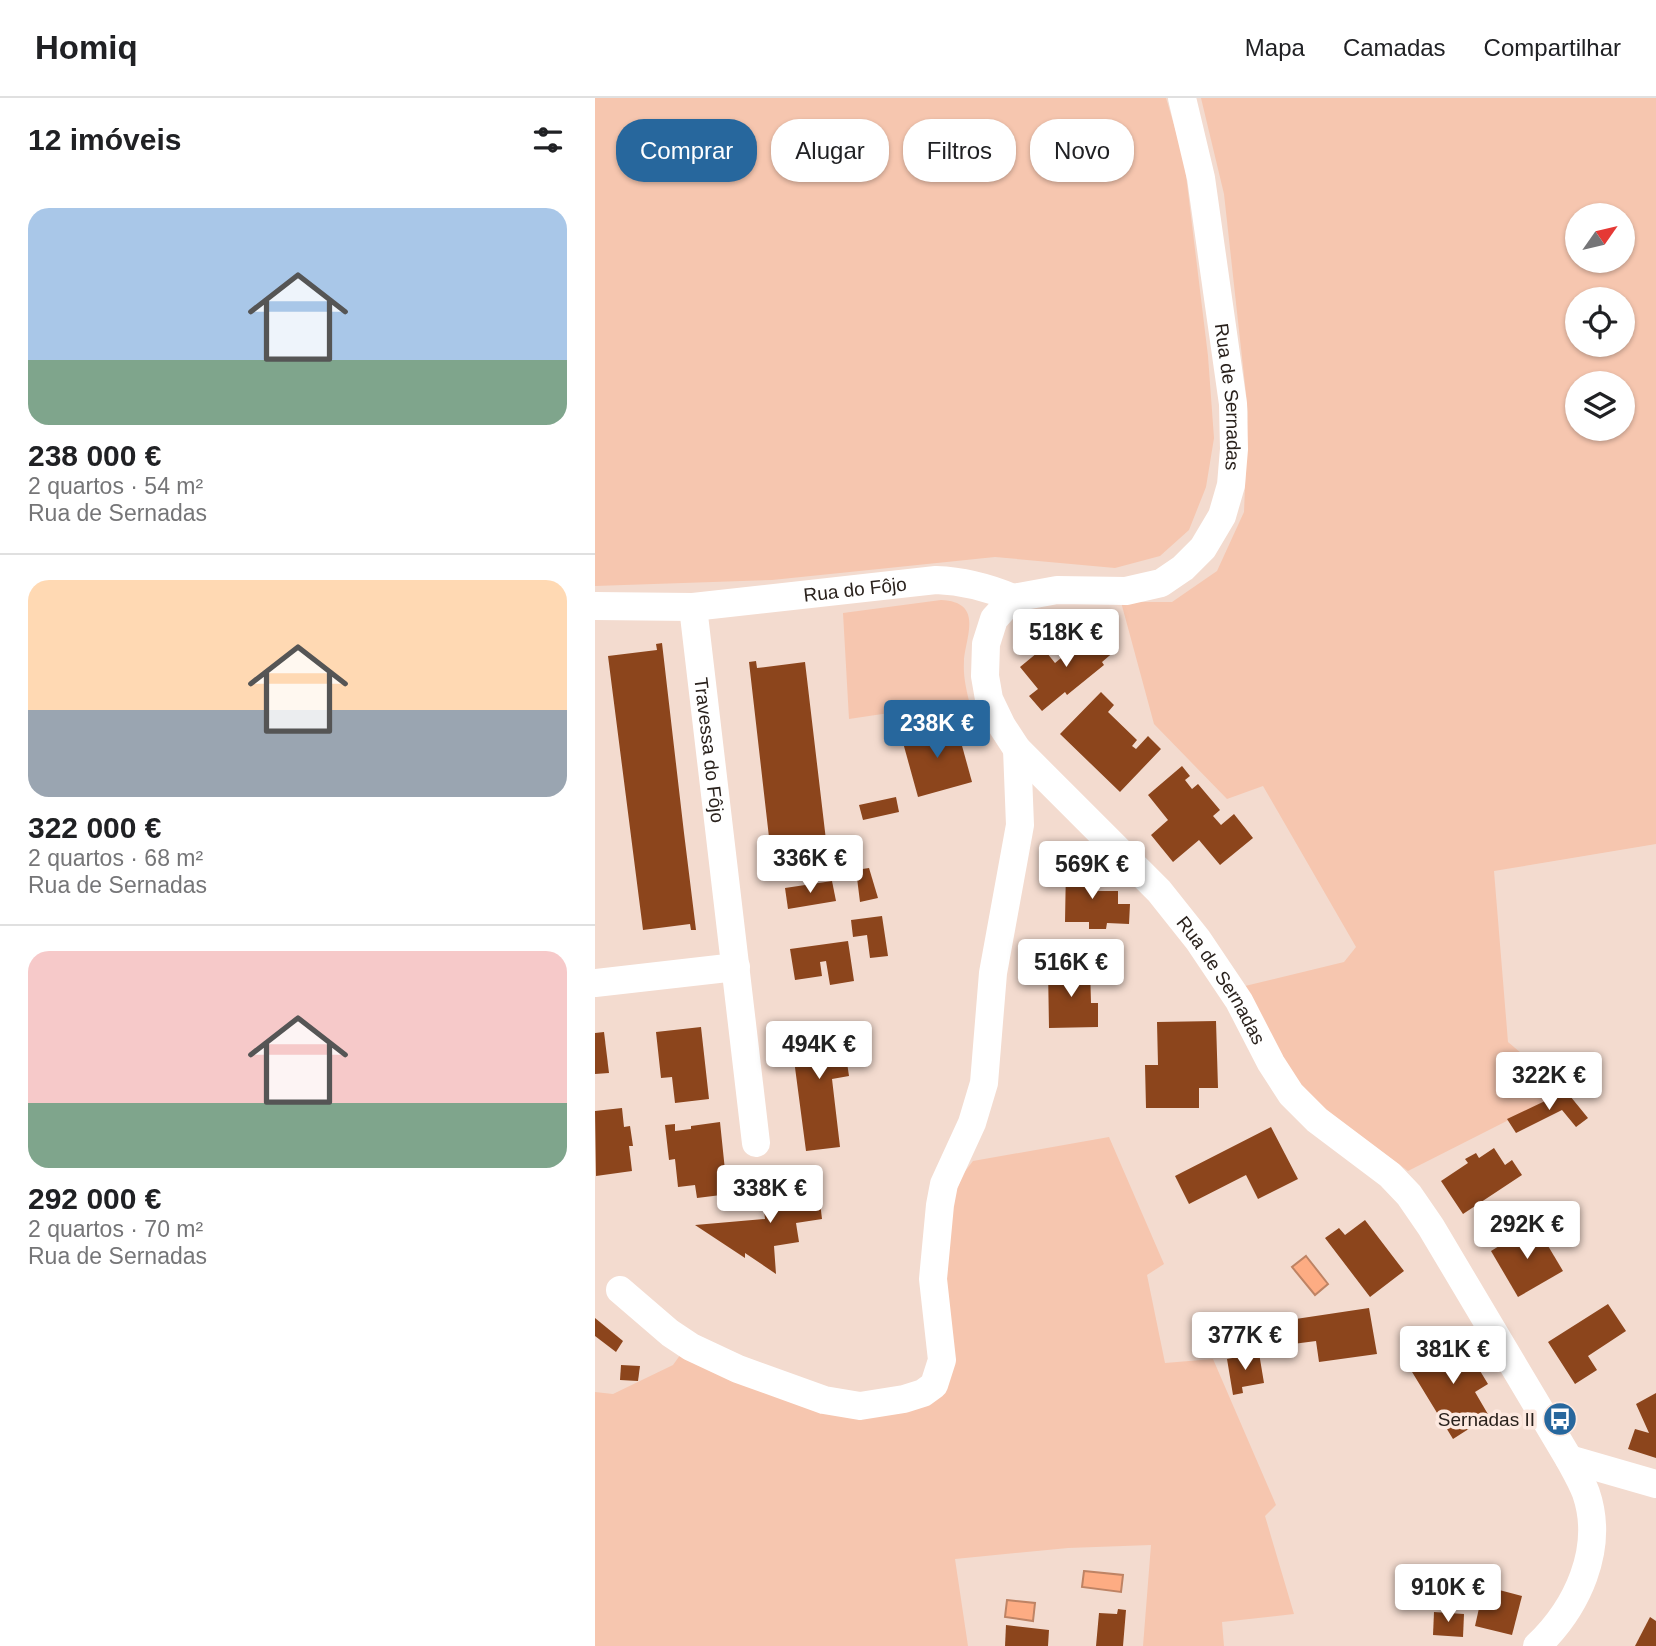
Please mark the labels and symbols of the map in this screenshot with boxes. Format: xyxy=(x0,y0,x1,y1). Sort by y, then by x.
north arrow xyxy=(1565,203,1635,273)
street label: Rua de Sernadas xyxy=(1211,322,1244,471)
street label: Rua do Fôjo xyxy=(802,573,908,606)
pin: 518K € xyxy=(1009,610,1123,669)
street label: Travessa do Fôjo xyxy=(690,676,728,824)
pin: 238K € xyxy=(880,700,994,760)
pin: 336K € xyxy=(753,836,867,895)
pin: 569K € xyxy=(1035,842,1149,901)
street label: Rua de Sernadas xyxy=(1172,912,1269,1048)
pin: 516K € xyxy=(1014,940,1128,999)
pin: 494K € xyxy=(762,1021,876,1081)
pin: 322K € xyxy=(1492,1052,1606,1112)
pin: 338K € xyxy=(713,1166,827,1225)
pin: 292K € xyxy=(1470,1202,1584,1261)
pin: 377K € xyxy=(1188,1312,1302,1372)
pin: 381K € xyxy=(1396,1326,1510,1386)
bus stop icon: Sernadas II xyxy=(1541,1400,1579,1438)
place label: Sernadas II xyxy=(1438,1409,1535,1430)
pin: 910K € xyxy=(1391,1564,1505,1624)

